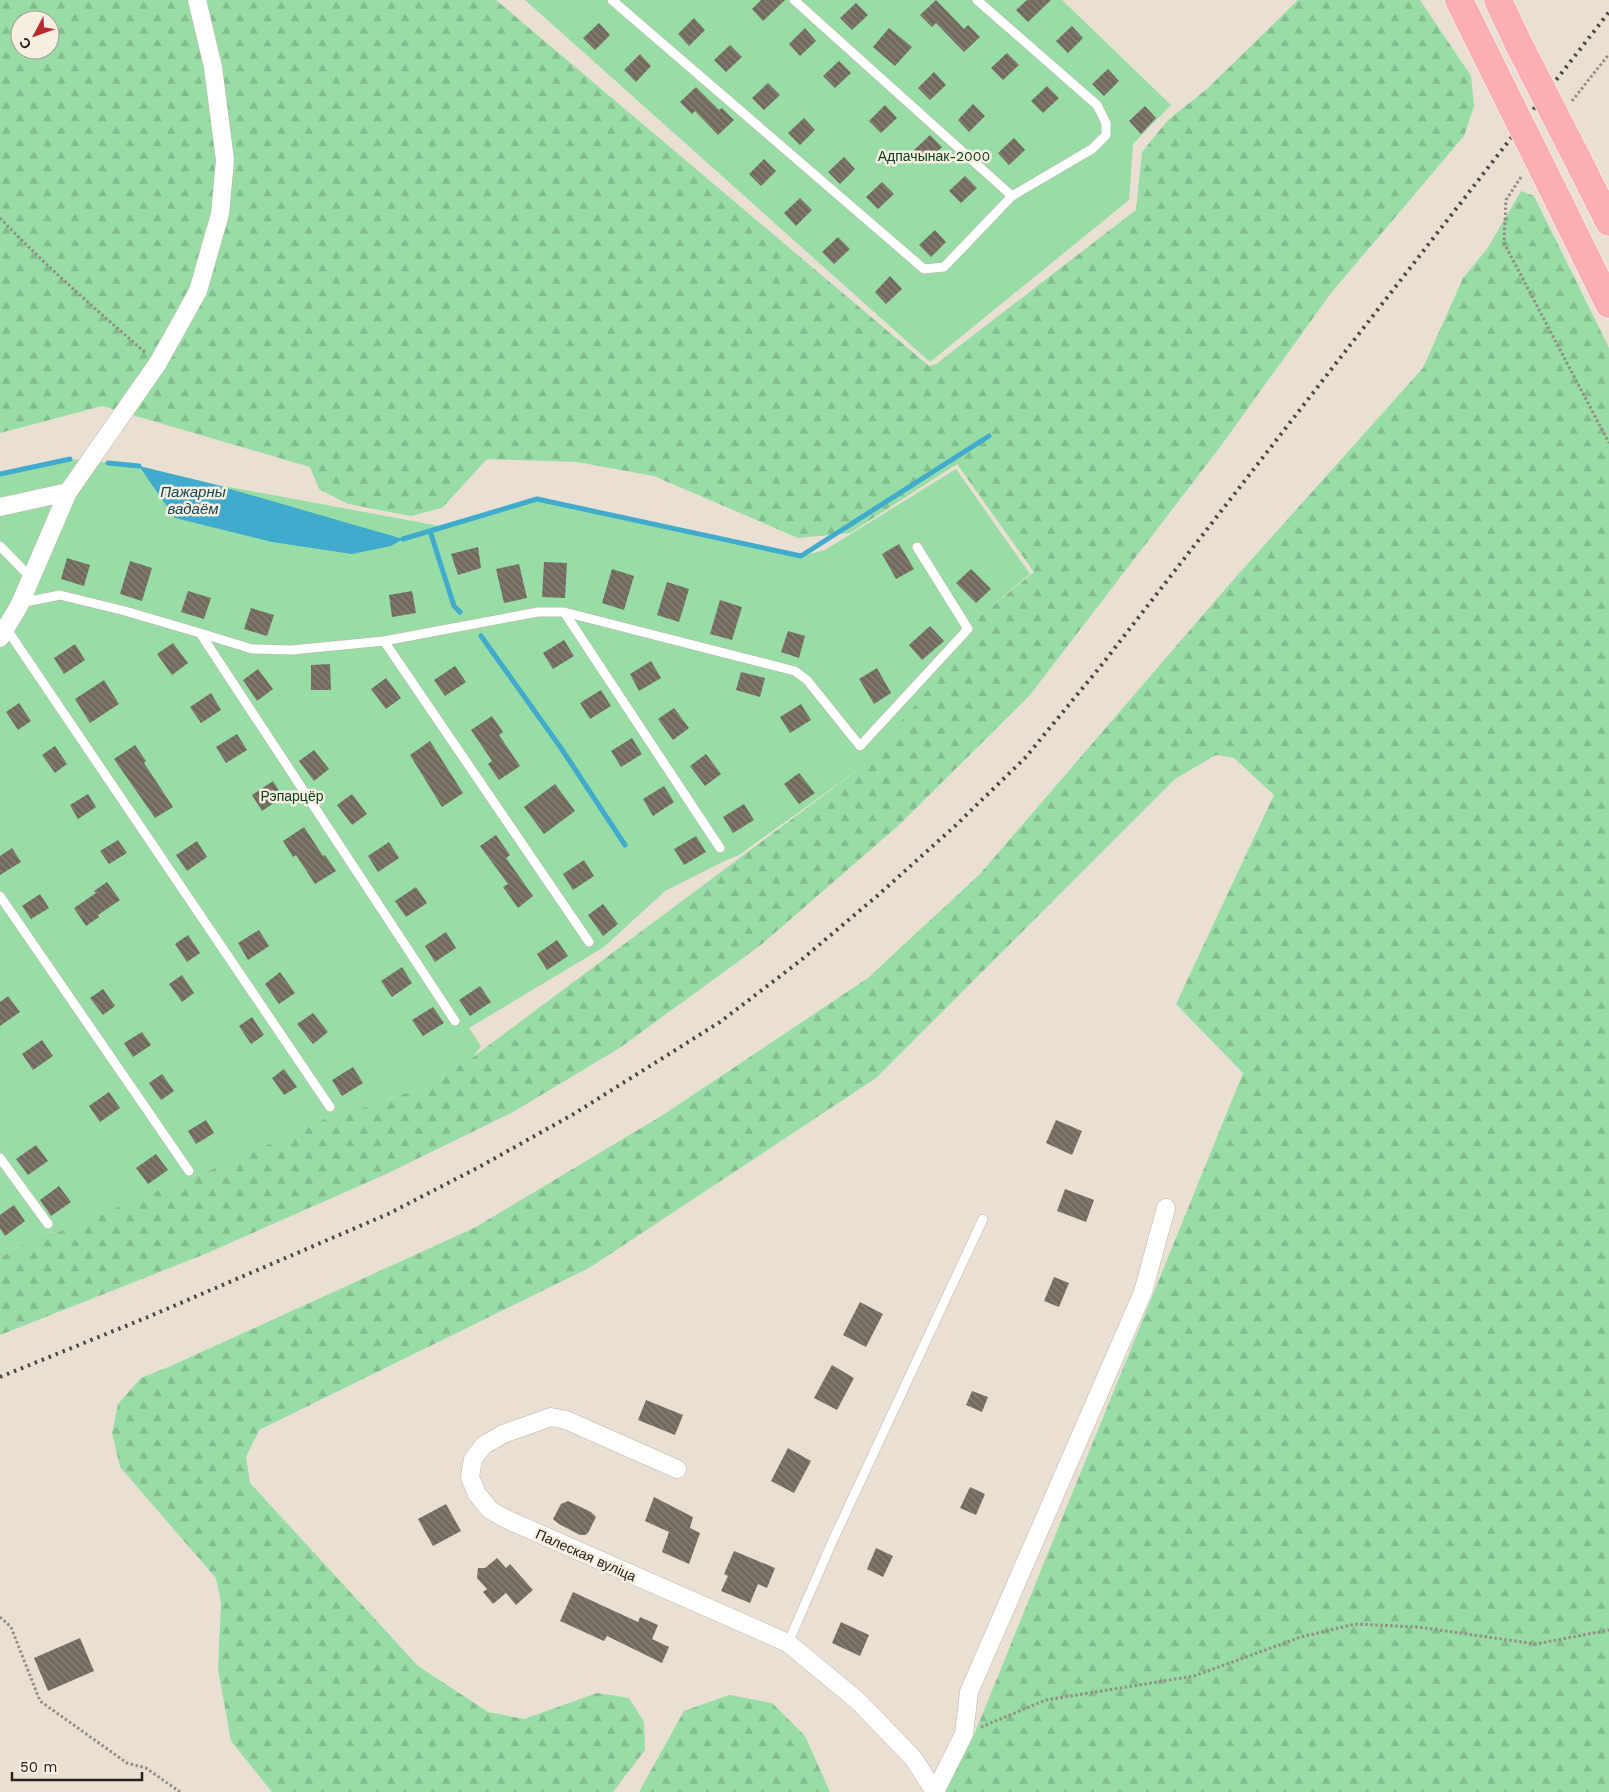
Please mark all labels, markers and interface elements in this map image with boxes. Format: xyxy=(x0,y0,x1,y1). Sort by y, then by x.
north arrow xyxy=(10,10,60,60)
text: С xyxy=(16,34,35,53)
park label: Адпачынак-2000 xyxy=(878,148,990,164)
water label: Пажарны вадаём xyxy=(160,483,226,518)
park label: Рэпарцёр xyxy=(261,788,324,804)
street label: Палеская вуліца xyxy=(533,1526,639,1584)
scale bar xyxy=(12,1750,142,1782)
text: 50 m xyxy=(20,1758,57,1776)

